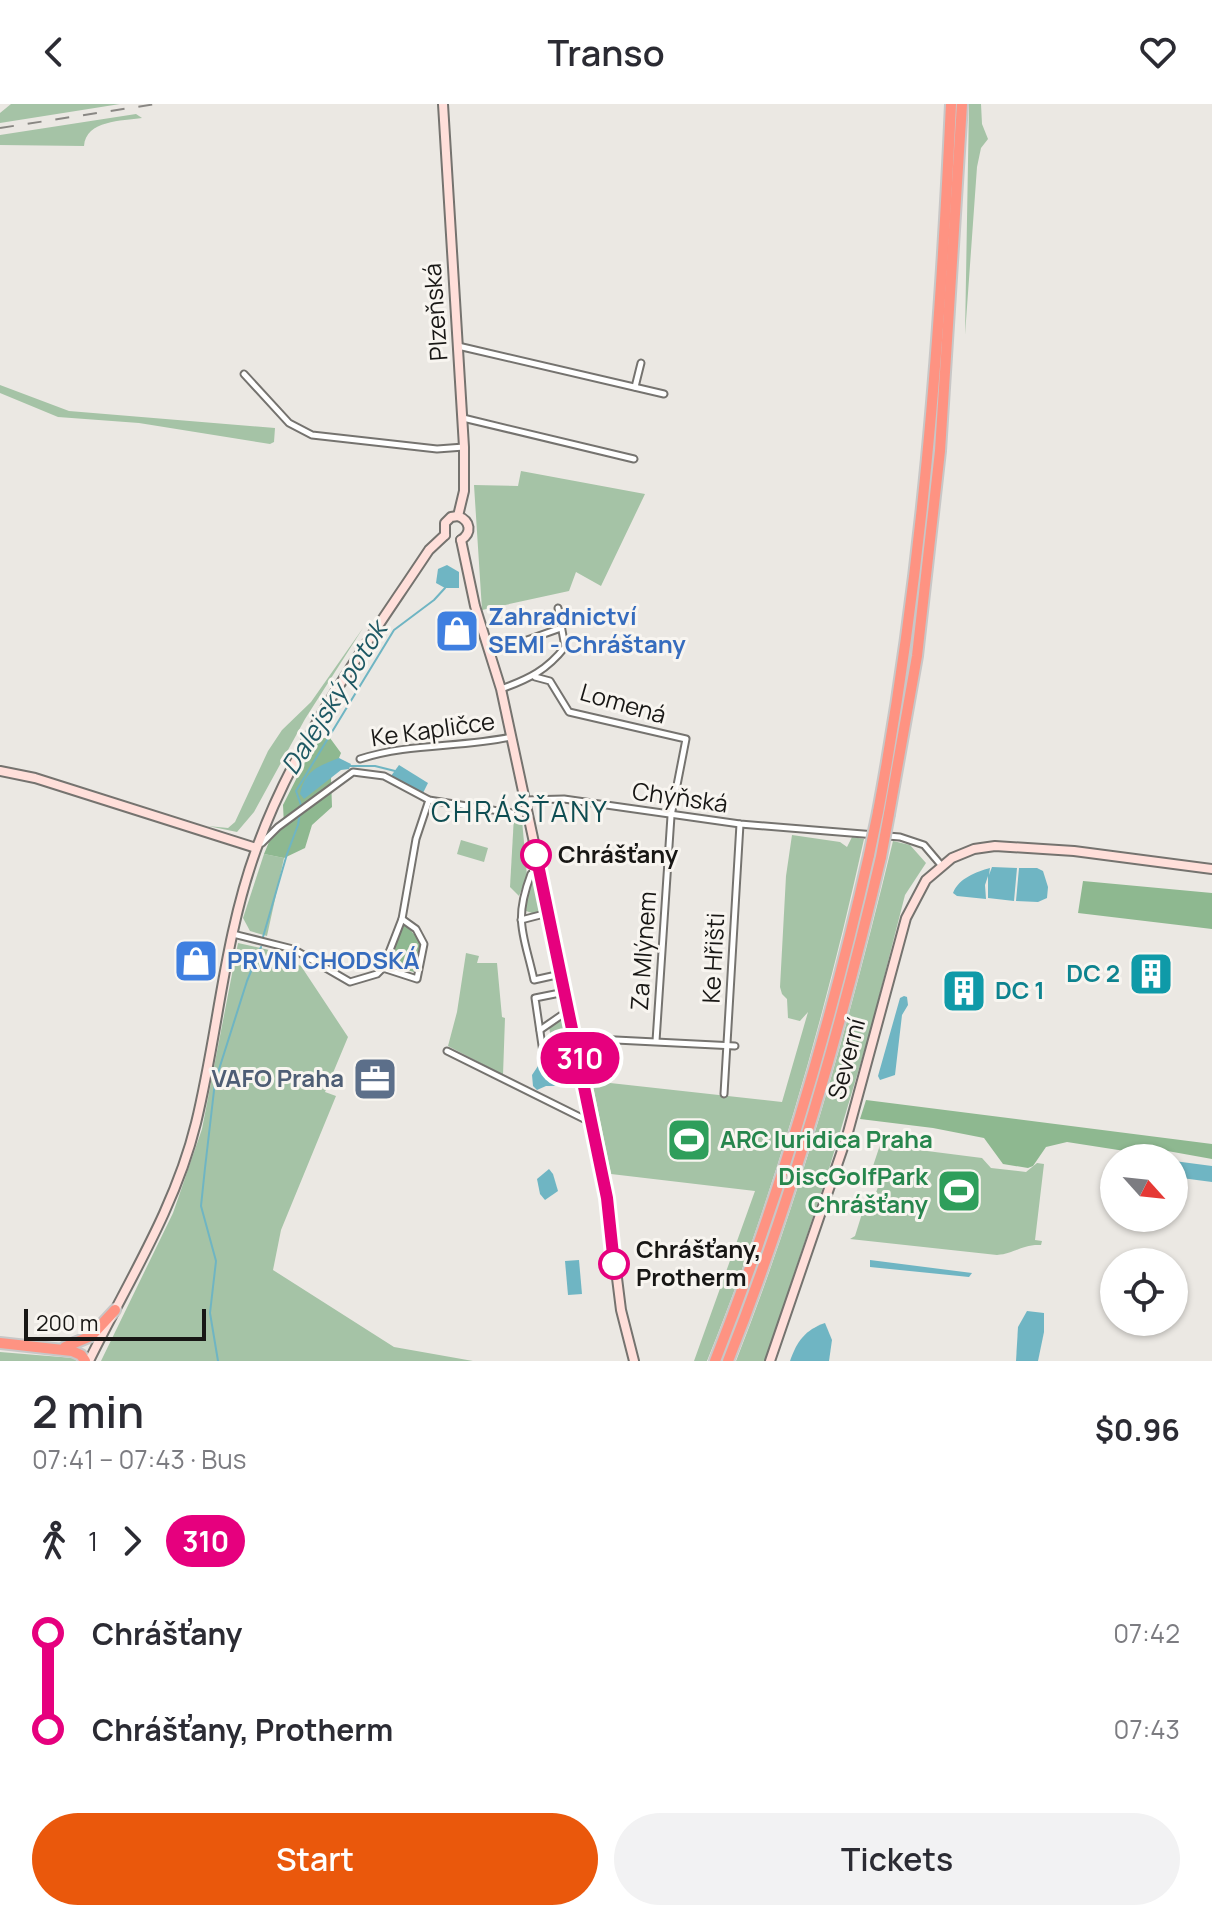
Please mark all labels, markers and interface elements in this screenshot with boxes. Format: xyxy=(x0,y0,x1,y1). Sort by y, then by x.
text: Transo xyxy=(547,28,665,77)
icon: back xyxy=(32,30,76,74)
icon: heart xyxy=(1136,30,1180,74)
street label: Plzeňská xyxy=(415,262,454,362)
place label: Zahradnictví SEMI - Chráštany xyxy=(488,599,686,660)
shop icon: Zahradnictví SEMI - Chráštany xyxy=(433,607,481,655)
water label: Dalejský potok xyxy=(272,611,397,781)
street label: Lomená xyxy=(577,675,670,731)
street label: Ke Kapličce xyxy=(369,703,497,754)
street label: Chýňská xyxy=(630,773,730,820)
district label: CHRÁŠŤANY xyxy=(431,792,609,830)
place label: Chrášťany xyxy=(558,837,679,870)
marker: Chrášťany xyxy=(521,840,551,870)
street label: Za Mlýnem xyxy=(622,890,663,1012)
street label: Ke Hřišti xyxy=(694,912,731,1004)
shop icon: PRVNÍ CHODSKÁ xyxy=(172,937,220,985)
place label: PRVNÍ CHODSKÁ xyxy=(227,943,420,976)
building icon: DC 2 xyxy=(1127,950,1175,998)
place label: DC 2 xyxy=(1066,956,1120,989)
building icon: DC 1 xyxy=(940,967,988,1015)
place label: DC 1 xyxy=(995,973,1045,1006)
street label: Severní xyxy=(819,1014,872,1103)
line badge: 310 xyxy=(534,1032,626,1084)
text: 310 xyxy=(557,1039,603,1077)
office icon: VAFO Praha xyxy=(351,1055,399,1103)
place label: VAFO Praha xyxy=(212,1061,344,1094)
sports icon: ARC Iuridica Praha xyxy=(665,1116,713,1164)
place label: ARC Iuridica Praha xyxy=(720,1122,933,1155)
north arrow xyxy=(1100,1144,1188,1232)
map controls xyxy=(1100,1144,1188,1336)
place label: DiscGolfPark Chrášťany xyxy=(778,1159,929,1220)
sports icon: DiscGolfPark Chrášťany xyxy=(935,1167,983,1215)
place label: Chrášťany, Protherm xyxy=(636,1232,762,1293)
button: locate xyxy=(1100,1248,1188,1336)
marker: Chrášťany, Protherm xyxy=(599,1249,629,1279)
scale bar xyxy=(24,1305,206,1341)
text: 200 m xyxy=(36,1308,98,1338)
text: 2 min xyxy=(32,1381,144,1441)
text: $0.96 xyxy=(1095,1409,1180,1450)
text: 07:41 – 07:43 · Bus xyxy=(32,1441,246,1477)
icon: walk xyxy=(32,1519,76,1563)
icon: forward xyxy=(110,1519,154,1563)
text: 310 xyxy=(182,1522,229,1560)
text: 1 xyxy=(88,1523,98,1559)
text: Chrášťany xyxy=(92,1613,242,1654)
text: 07:42 xyxy=(1113,1615,1180,1651)
text: Chrášťany, Protherm xyxy=(92,1709,393,1750)
text: 07:43 xyxy=(1114,1711,1180,1747)
button: Start xyxy=(32,1813,598,1905)
button: Tickets xyxy=(614,1813,1180,1905)

